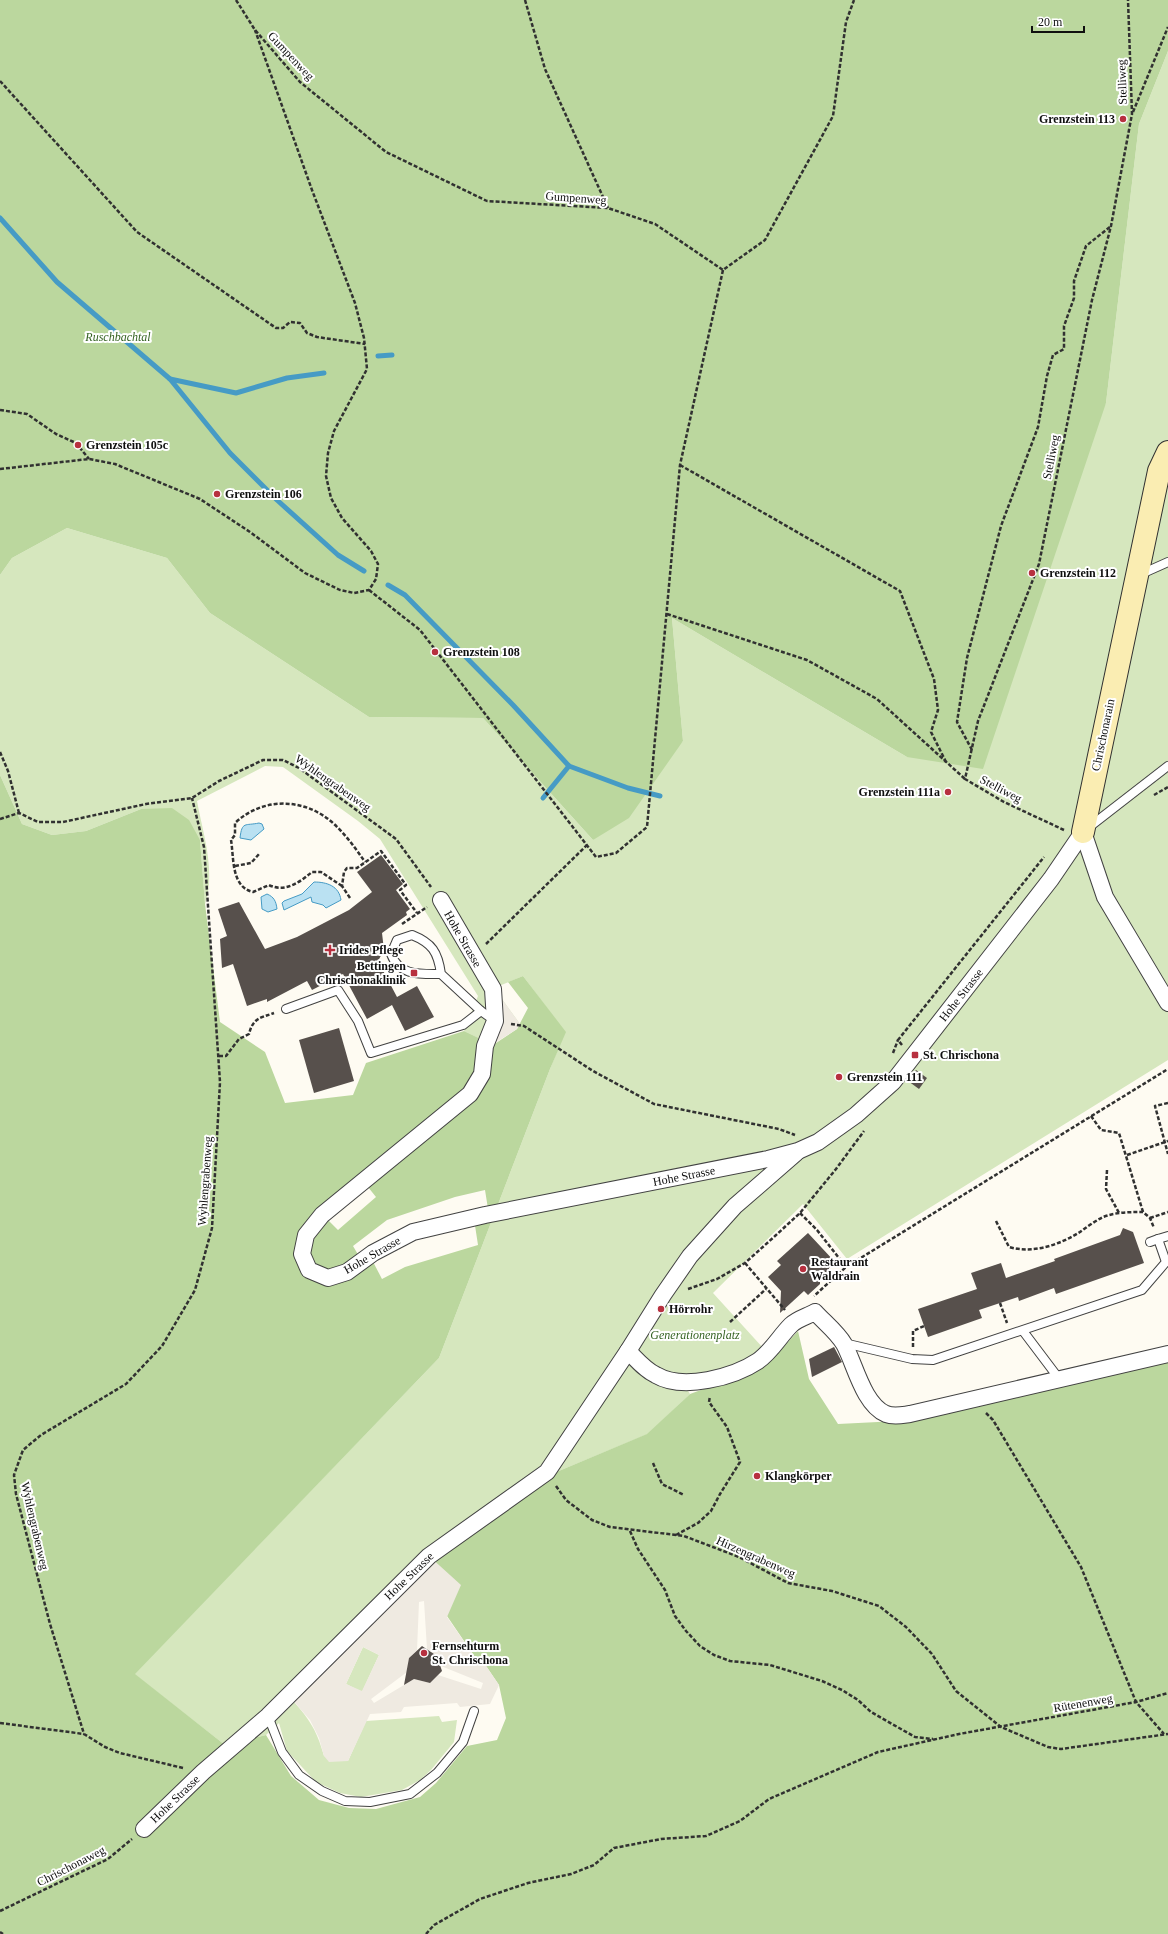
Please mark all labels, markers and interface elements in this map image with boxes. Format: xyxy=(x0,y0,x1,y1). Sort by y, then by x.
scale bar xyxy=(1032,8,1084,34)
text: 20 m xyxy=(1038,15,1063,29)
street label: Gumpenweg xyxy=(265,29,317,83)
street label: Stelliweg xyxy=(1114,59,1130,105)
place label: Grenzstein 113 xyxy=(1039,112,1115,126)
marker: Grenzstein 113 xyxy=(1118,114,1128,124)
street label: Gumpenweg xyxy=(545,189,607,207)
park label: Ruschbachtal xyxy=(84,330,151,344)
street label: Stelliweg xyxy=(1040,433,1062,481)
place label: Grenzstein 105c xyxy=(86,438,169,452)
marker: Grenzstein 105c xyxy=(73,440,83,450)
place label: Grenzstein 106 xyxy=(225,487,302,501)
marker: Grenzstein 106 xyxy=(212,489,222,499)
place label: Grenzstein 112 xyxy=(1040,566,1116,580)
marker: Grenzstein 112 xyxy=(1027,568,1037,578)
place label: Grenzstein 108 xyxy=(443,645,520,659)
marker: Grenzstein 108 xyxy=(430,647,440,657)
street label: Chrischonarain xyxy=(1089,698,1117,772)
street label: Wyhlengrabenweg xyxy=(292,751,374,815)
street label: Stelliweg xyxy=(978,772,1024,806)
place label: Grenzstein 111a xyxy=(859,785,940,799)
marker: Grenzstein 111a xyxy=(943,787,953,797)
street label: Hohe Strasse xyxy=(441,908,485,970)
place label: Irides Pflege xyxy=(339,943,404,957)
marker: Irides Pflege xyxy=(324,944,336,956)
place label: Bettingen Chrischonaklinik xyxy=(317,959,406,987)
street label: Hohe Strasse xyxy=(936,966,986,1024)
marker: Bettingen Chrischonaklinik xyxy=(409,968,419,978)
place label: St. Chrischona xyxy=(923,1048,999,1062)
marker: St. Chrischona xyxy=(910,1050,920,1060)
place label: Grenzstein 111 xyxy=(847,1070,922,1084)
marker: Grenzstein 111 xyxy=(834,1072,844,1082)
street label: Wyhlengrabenweg xyxy=(195,1136,215,1226)
street label: Hohe Strasse xyxy=(652,1163,716,1189)
street label: Hohe Strasse xyxy=(341,1233,403,1277)
place label: Restaurant Waldrain xyxy=(811,1255,868,1283)
marker: Restaurant Waldrain xyxy=(798,1264,808,1274)
place label: Hörrohr xyxy=(669,1302,713,1316)
marker: Hörrohr xyxy=(656,1304,666,1314)
park label: Generationenplatz xyxy=(650,1328,740,1342)
place label: Klangkörper xyxy=(765,1469,832,1483)
marker: Klangkörper xyxy=(752,1471,762,1481)
street label: Wyhlengrabenweg xyxy=(18,1481,52,1571)
street label: Hirzengrabenweg xyxy=(714,1533,798,1581)
street label: Hohe Strasse xyxy=(381,1549,437,1603)
place label: Fernsehturm St. Chrischona xyxy=(432,1639,508,1667)
marker: Fernsehturm St. Chrischona xyxy=(419,1648,429,1658)
street label: Rütenenweg xyxy=(1052,1691,1114,1715)
street label: Hohe Strasse xyxy=(147,1772,203,1826)
street label: Chrischonaweg xyxy=(35,1843,107,1889)

